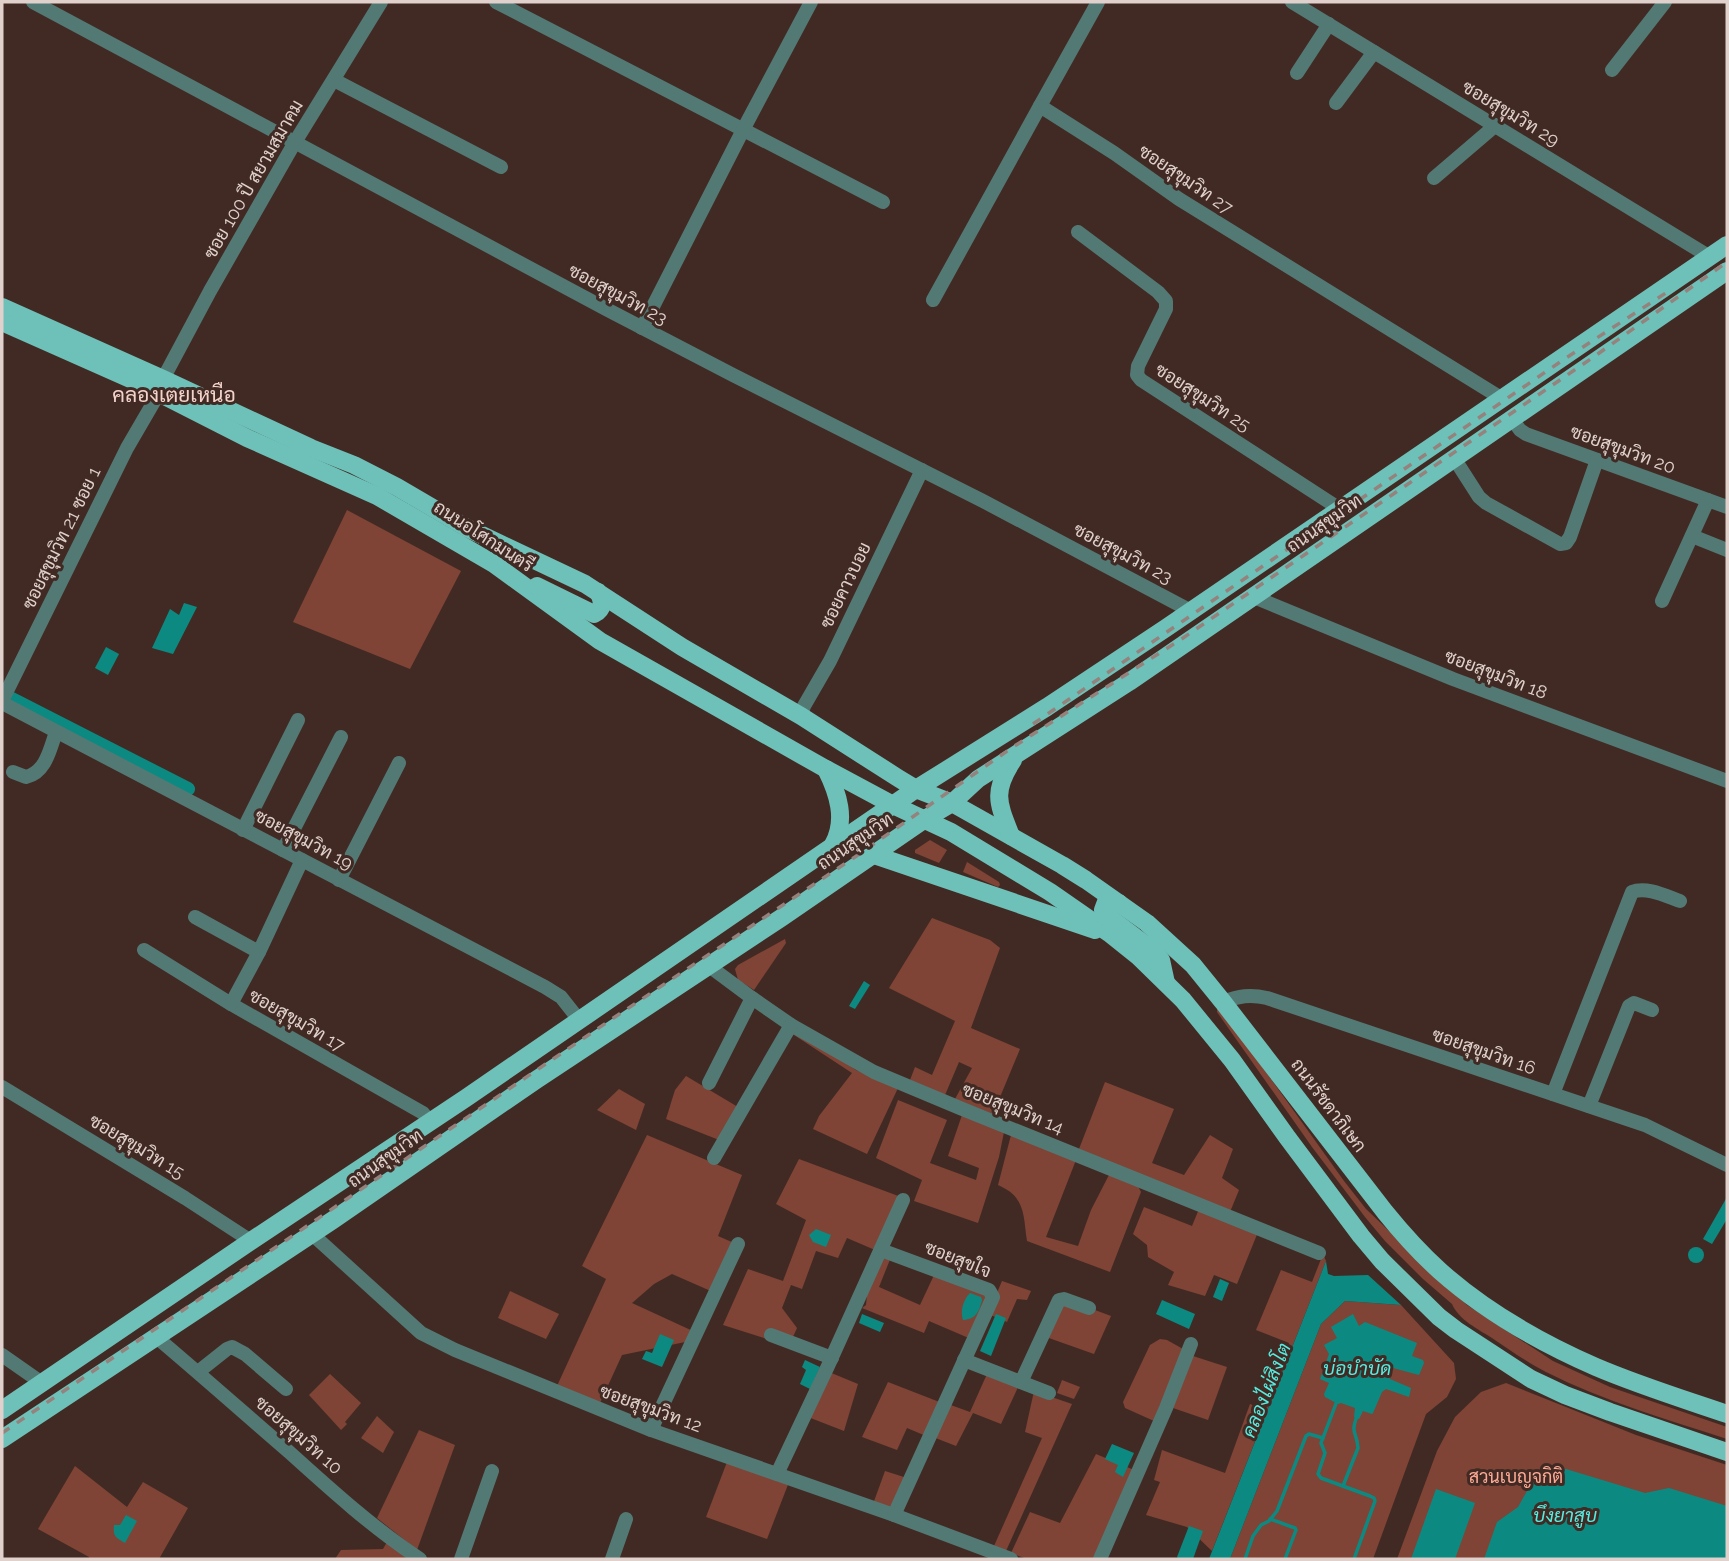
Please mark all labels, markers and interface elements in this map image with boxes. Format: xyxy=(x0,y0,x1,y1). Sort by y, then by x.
street label: ซอยสุขุมวิท 29 xyxy=(1458,76,1563,152)
street label: ซอย 100 ปี สยามสมาคม xyxy=(198,95,307,262)
street label: ซอยสุขุมวิท 27 xyxy=(1134,140,1237,220)
street label: ซอยสุขุมวิท 23 xyxy=(564,259,671,331)
street label: ซอยสุขุมวิท 25 xyxy=(1150,359,1255,437)
district label: คลองเตยเหนือ xyxy=(112,381,236,407)
street label: ซอยสุขุมวิท 20 xyxy=(1567,420,1678,480)
street label: ซอยสุขุมวิท 21 ซอย 1 xyxy=(17,463,106,613)
street label: ถนนสุขุมวิท xyxy=(1282,490,1367,558)
street label: ถนนอโศกมนตรี xyxy=(430,494,539,576)
street label: ซอยสุขุมวิท 23 xyxy=(1069,518,1176,590)
street label: ซอยคาวบอย xyxy=(815,538,875,632)
street label: ซอยสุขุมวิท 18 xyxy=(1441,645,1550,705)
street label: ซอยสุขุมวิท 19 xyxy=(250,804,357,875)
street label: ถนนสุขุมวิท xyxy=(813,808,898,876)
street label: ซอยสุขุมวิท 17 xyxy=(244,984,349,1058)
street label: ซอยสุขุมวิท 16 xyxy=(1429,1023,1539,1080)
street label: ถนนรัชดาภิเษก xyxy=(1287,1054,1371,1156)
street label: ซอยสุขุมวิท 14 xyxy=(959,1078,1067,1140)
street label: ซอยสุขุมวิท 15 xyxy=(85,1109,189,1184)
street label: ถนนสุขุมวิท xyxy=(343,1125,428,1193)
street label: ซอยสุขใจ xyxy=(921,1234,995,1284)
water label: คลองไผ่สิงโต xyxy=(1236,1339,1295,1440)
water label: บ่อบำบัด xyxy=(1323,1357,1391,1379)
street label: ซอยสุขุมวิท 12 xyxy=(597,1380,705,1438)
street label: ซอยสุขุมวิท 10 xyxy=(250,1391,347,1480)
park label: สวนเบญจกิติ xyxy=(1469,1466,1563,1488)
water label: บึงยาสูบ xyxy=(1533,1504,1597,1529)

